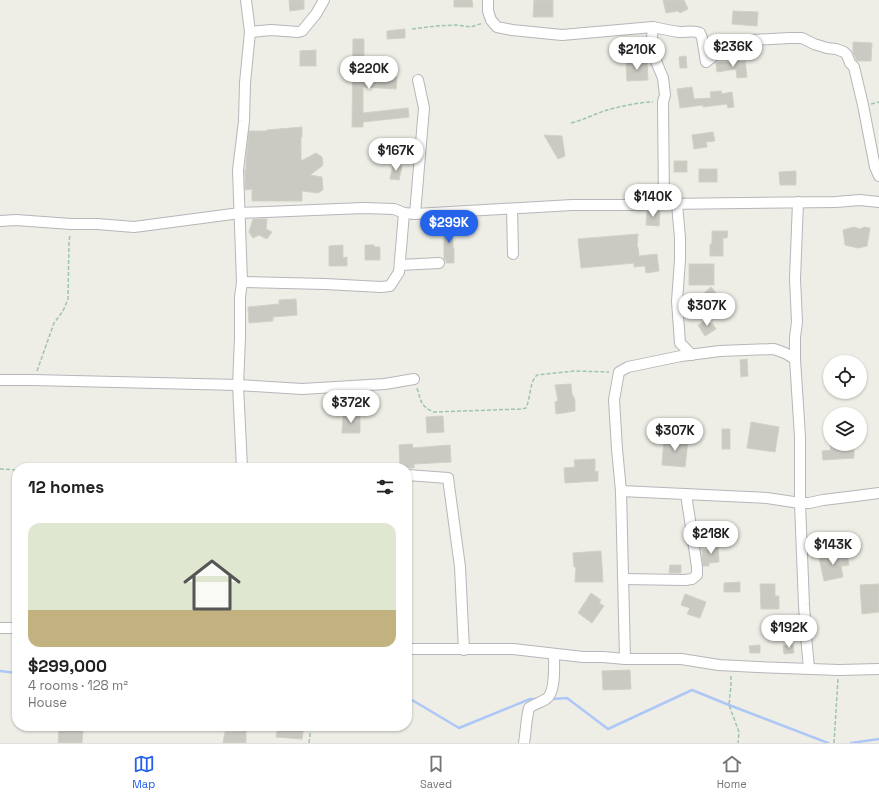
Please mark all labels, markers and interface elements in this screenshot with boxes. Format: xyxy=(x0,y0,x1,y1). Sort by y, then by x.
pin: $236K xyxy=(705,34,761,68)
pin: $210K xyxy=(609,37,665,71)
text: $236K xyxy=(713,38,753,55)
text: $210K xyxy=(618,41,656,58)
pin: $220K xyxy=(341,56,397,90)
text: $220K xyxy=(349,60,389,77)
pin: $167K xyxy=(368,138,424,172)
text: $167K xyxy=(378,142,414,159)
pin: $140K xyxy=(625,184,681,218)
text: $140K xyxy=(634,188,672,205)
pin: $299K xyxy=(421,210,477,244)
text: $299K xyxy=(429,214,469,231)
pin: $307K xyxy=(679,293,735,327)
text: $307K xyxy=(687,297,727,314)
map controls xyxy=(823,355,867,451)
button: locate xyxy=(823,355,867,399)
pin: $372K xyxy=(323,390,379,424)
text: $372K xyxy=(332,394,370,411)
button: layers xyxy=(823,407,867,451)
pin: $307K xyxy=(647,418,703,452)
text: $307K xyxy=(655,422,695,439)
text: 12 homes xyxy=(28,476,104,498)
icon: filters xyxy=(374,476,396,498)
pin: $218K xyxy=(683,521,739,555)
text: $218K xyxy=(692,525,730,542)
pin: $143K xyxy=(805,532,861,566)
text: $143K xyxy=(814,536,852,553)
icon: home xyxy=(176,549,248,621)
pin: $192K xyxy=(761,615,817,649)
text: $192K xyxy=(770,619,808,636)
text: $299,000 xyxy=(28,655,107,677)
text: 4 rooms · 128 m² xyxy=(28,677,128,694)
text: House xyxy=(28,694,67,711)
tab: Map xyxy=(132,753,155,791)
tab: Saved xyxy=(420,753,452,791)
tab: Home xyxy=(717,753,747,791)

